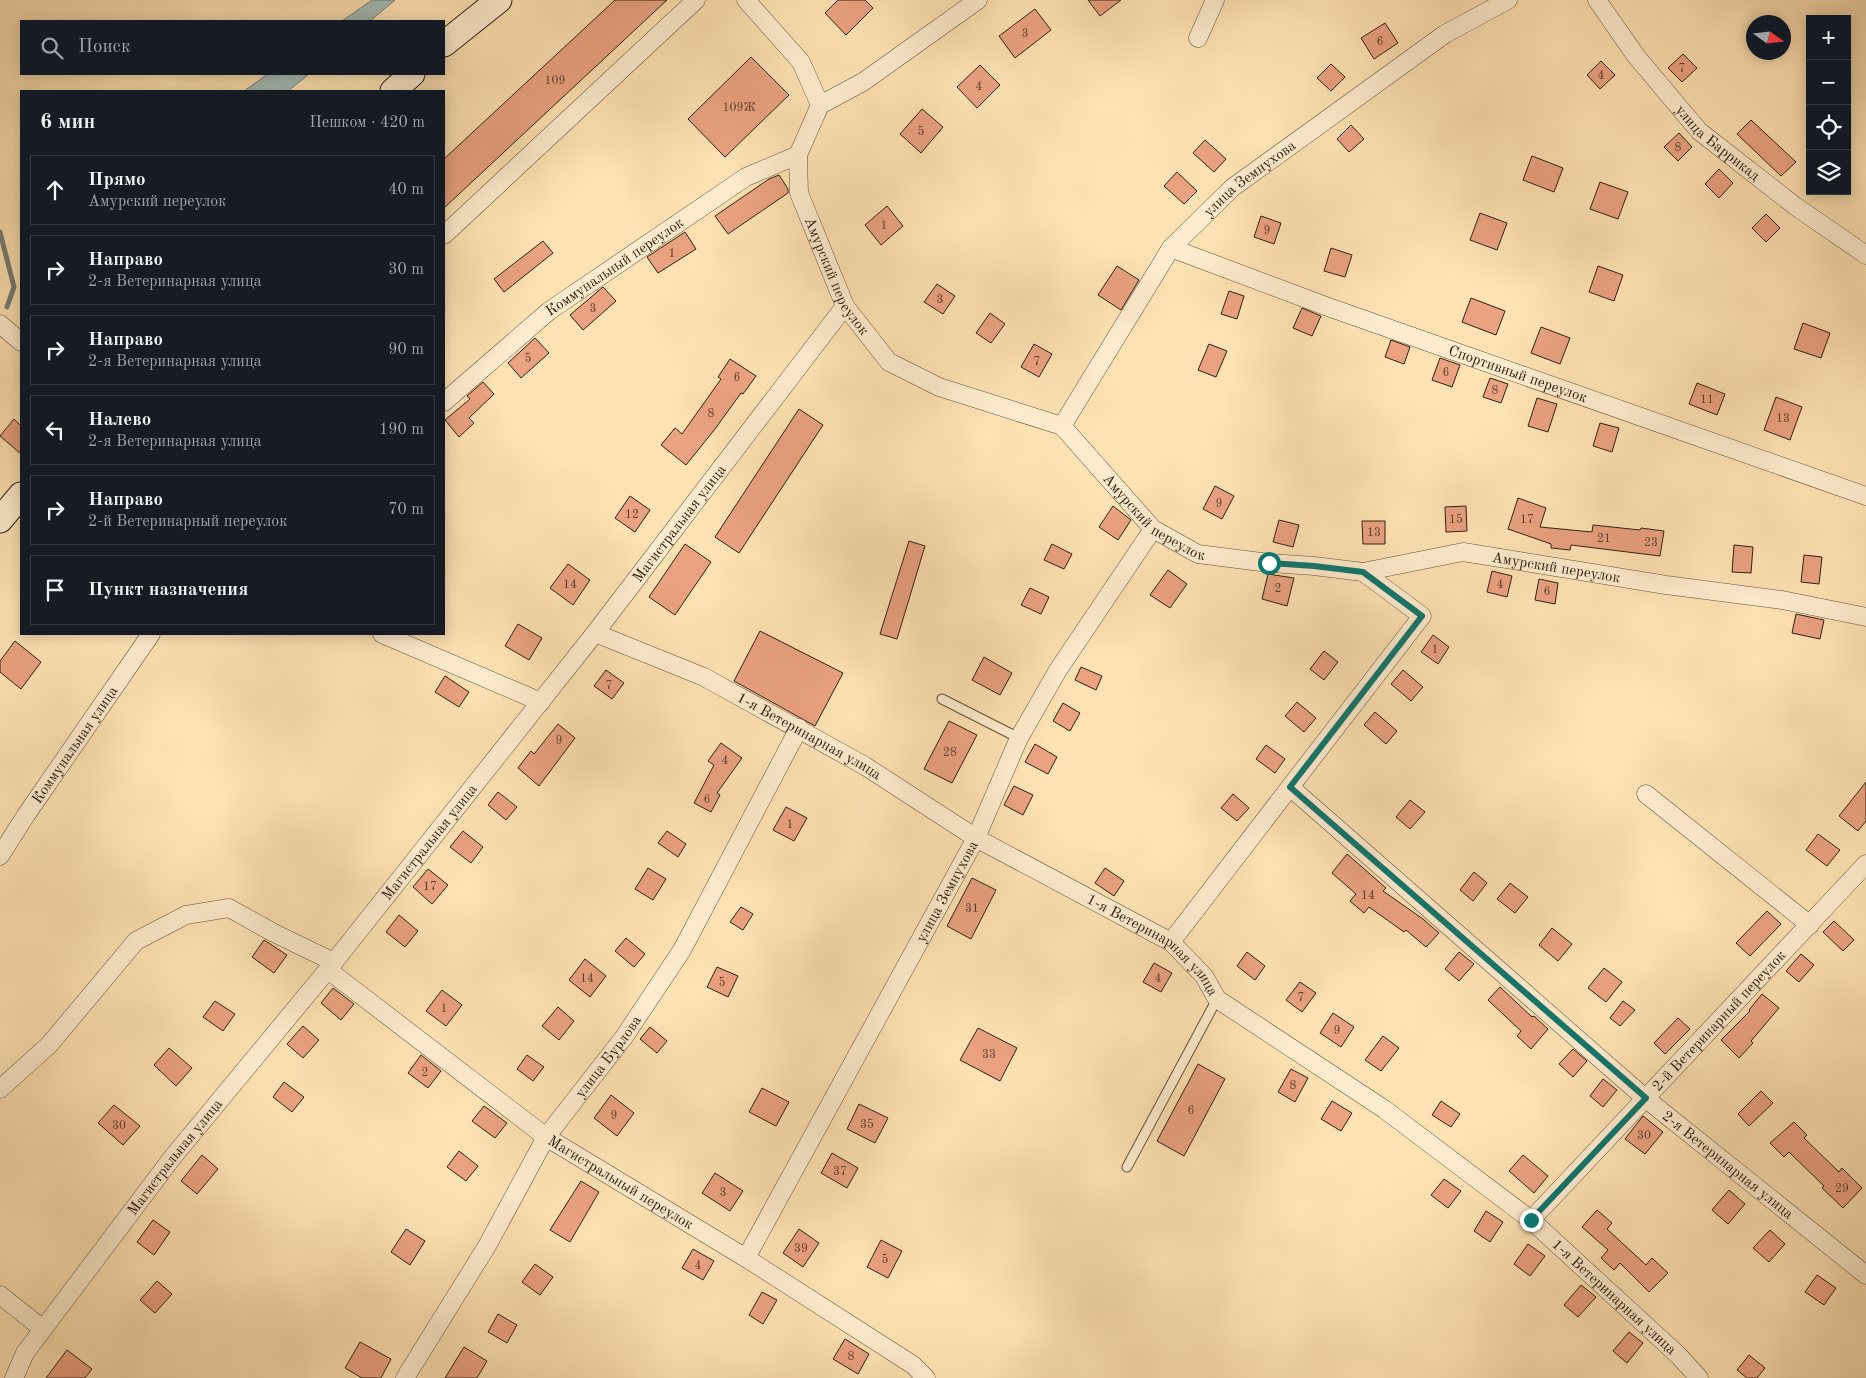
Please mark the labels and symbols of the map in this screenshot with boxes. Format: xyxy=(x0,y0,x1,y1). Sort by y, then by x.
north arrow xyxy=(1746,15,1791,60)
house number: 3 xyxy=(1022,28,1028,40)
house number: 6 xyxy=(1377,36,1384,48)
house number: 7 xyxy=(1679,63,1685,75)
house number: 4 xyxy=(1598,70,1605,82)
house number: 109 xyxy=(545,75,565,87)
house number: 4 xyxy=(976,81,983,93)
house number: 109Ж xyxy=(723,102,755,114)
street label: улица Баррикад xyxy=(1672,103,1762,185)
house number: 5 xyxy=(918,125,925,138)
street label: улица Земнухова xyxy=(1201,138,1300,220)
house number: 8 xyxy=(1675,142,1682,154)
street label: Коммунальный переулок xyxy=(544,215,687,320)
street label: Амурский переулок xyxy=(801,215,871,339)
house number: 1 xyxy=(881,220,887,232)
house number: 9 xyxy=(1264,225,1270,237)
house number: 1 xyxy=(669,248,675,260)
house number: 3 xyxy=(937,294,943,306)
house number: 3 xyxy=(590,303,596,315)
street label: Спортивный переулок xyxy=(1446,344,1589,407)
house number: 5 xyxy=(525,352,532,365)
house number: 7 xyxy=(1034,356,1040,368)
house number: 6 xyxy=(1443,367,1450,379)
house number: 6 xyxy=(734,372,741,384)
house number: 8 xyxy=(1492,385,1499,397)
house number: 11 xyxy=(1700,394,1714,406)
house number: 8 xyxy=(708,408,715,420)
house number: 13 xyxy=(1776,413,1790,425)
street label: Магистральная улица xyxy=(631,462,730,586)
street label: Амурский переулок xyxy=(1099,472,1206,564)
house number: 9 xyxy=(1216,498,1222,510)
house number: 12 xyxy=(625,509,639,521)
house number: 15 xyxy=(1449,513,1463,526)
house number: 17 xyxy=(1520,514,1534,526)
house number: 13 xyxy=(1367,527,1381,539)
house number: 21 xyxy=(1597,533,1611,545)
house number: 23 xyxy=(1644,537,1658,549)
street label: Амурский переулок xyxy=(1491,551,1622,587)
route start xyxy=(1258,552,1281,575)
house number: 14 xyxy=(563,579,577,591)
house number: 4 xyxy=(1497,579,1504,591)
house number: 2 xyxy=(1275,583,1281,595)
house number: 6 xyxy=(1544,586,1551,598)
house number: 1 xyxy=(1432,644,1438,656)
house number: 7 xyxy=(606,680,612,692)
street label: Коммунальная улица xyxy=(30,684,122,807)
street label: 1-я Ветеринарная улица xyxy=(734,691,884,784)
house number: 9 xyxy=(556,735,562,747)
house number: 28 xyxy=(943,747,957,759)
house number: 4 xyxy=(722,755,729,767)
street label: Магистральная улица xyxy=(380,782,481,904)
house number: 6 xyxy=(704,794,711,806)
house number: 1 xyxy=(787,819,793,831)
street label: улица Земнухова xyxy=(914,838,982,945)
house number: 17 xyxy=(423,881,437,893)
house number: 14 xyxy=(1361,890,1375,902)
street label: 1-я Ветеринарная улица xyxy=(1084,892,1220,999)
house number: 31 xyxy=(965,903,979,915)
street label: 2-й Ветеринарный переулок xyxy=(1650,948,1790,1095)
house number: 14 xyxy=(580,973,594,985)
house number: 4 xyxy=(1155,973,1162,985)
house number: 5 xyxy=(719,976,726,989)
house number: 7 xyxy=(1298,992,1304,1004)
house number: 1 xyxy=(441,1003,447,1015)
street label: улица Бурлова xyxy=(573,1013,645,1101)
house number: 9 xyxy=(1334,1025,1340,1037)
house number: 33 xyxy=(982,1049,996,1061)
house number: 2 xyxy=(422,1067,428,1079)
house number: 8 xyxy=(1290,1080,1297,1092)
street label: Магистральная улица xyxy=(126,1097,227,1219)
house number: 6 xyxy=(1188,1105,1195,1117)
street label: 2-я Ветеринарная улица xyxy=(1659,1109,1796,1223)
house number: 9 xyxy=(611,1110,617,1122)
house number: 35 xyxy=(860,1118,874,1131)
house number: 30 xyxy=(112,1120,126,1132)
house number: 30 xyxy=(1637,1130,1651,1142)
street label: Магистральный переулок xyxy=(545,1134,696,1233)
house number: 37 xyxy=(833,1166,847,1178)
house number: 29 xyxy=(1835,1183,1849,1195)
house number: 3 xyxy=(720,1187,726,1199)
route end xyxy=(1520,1209,1543,1232)
street label: 1-я Ветеринарная улица xyxy=(1548,1237,1679,1359)
house number: 39 xyxy=(794,1243,808,1255)
house number: 5 xyxy=(882,1253,889,1266)
house number: 4 xyxy=(695,1260,702,1272)
house number: 8 xyxy=(848,1351,855,1363)

